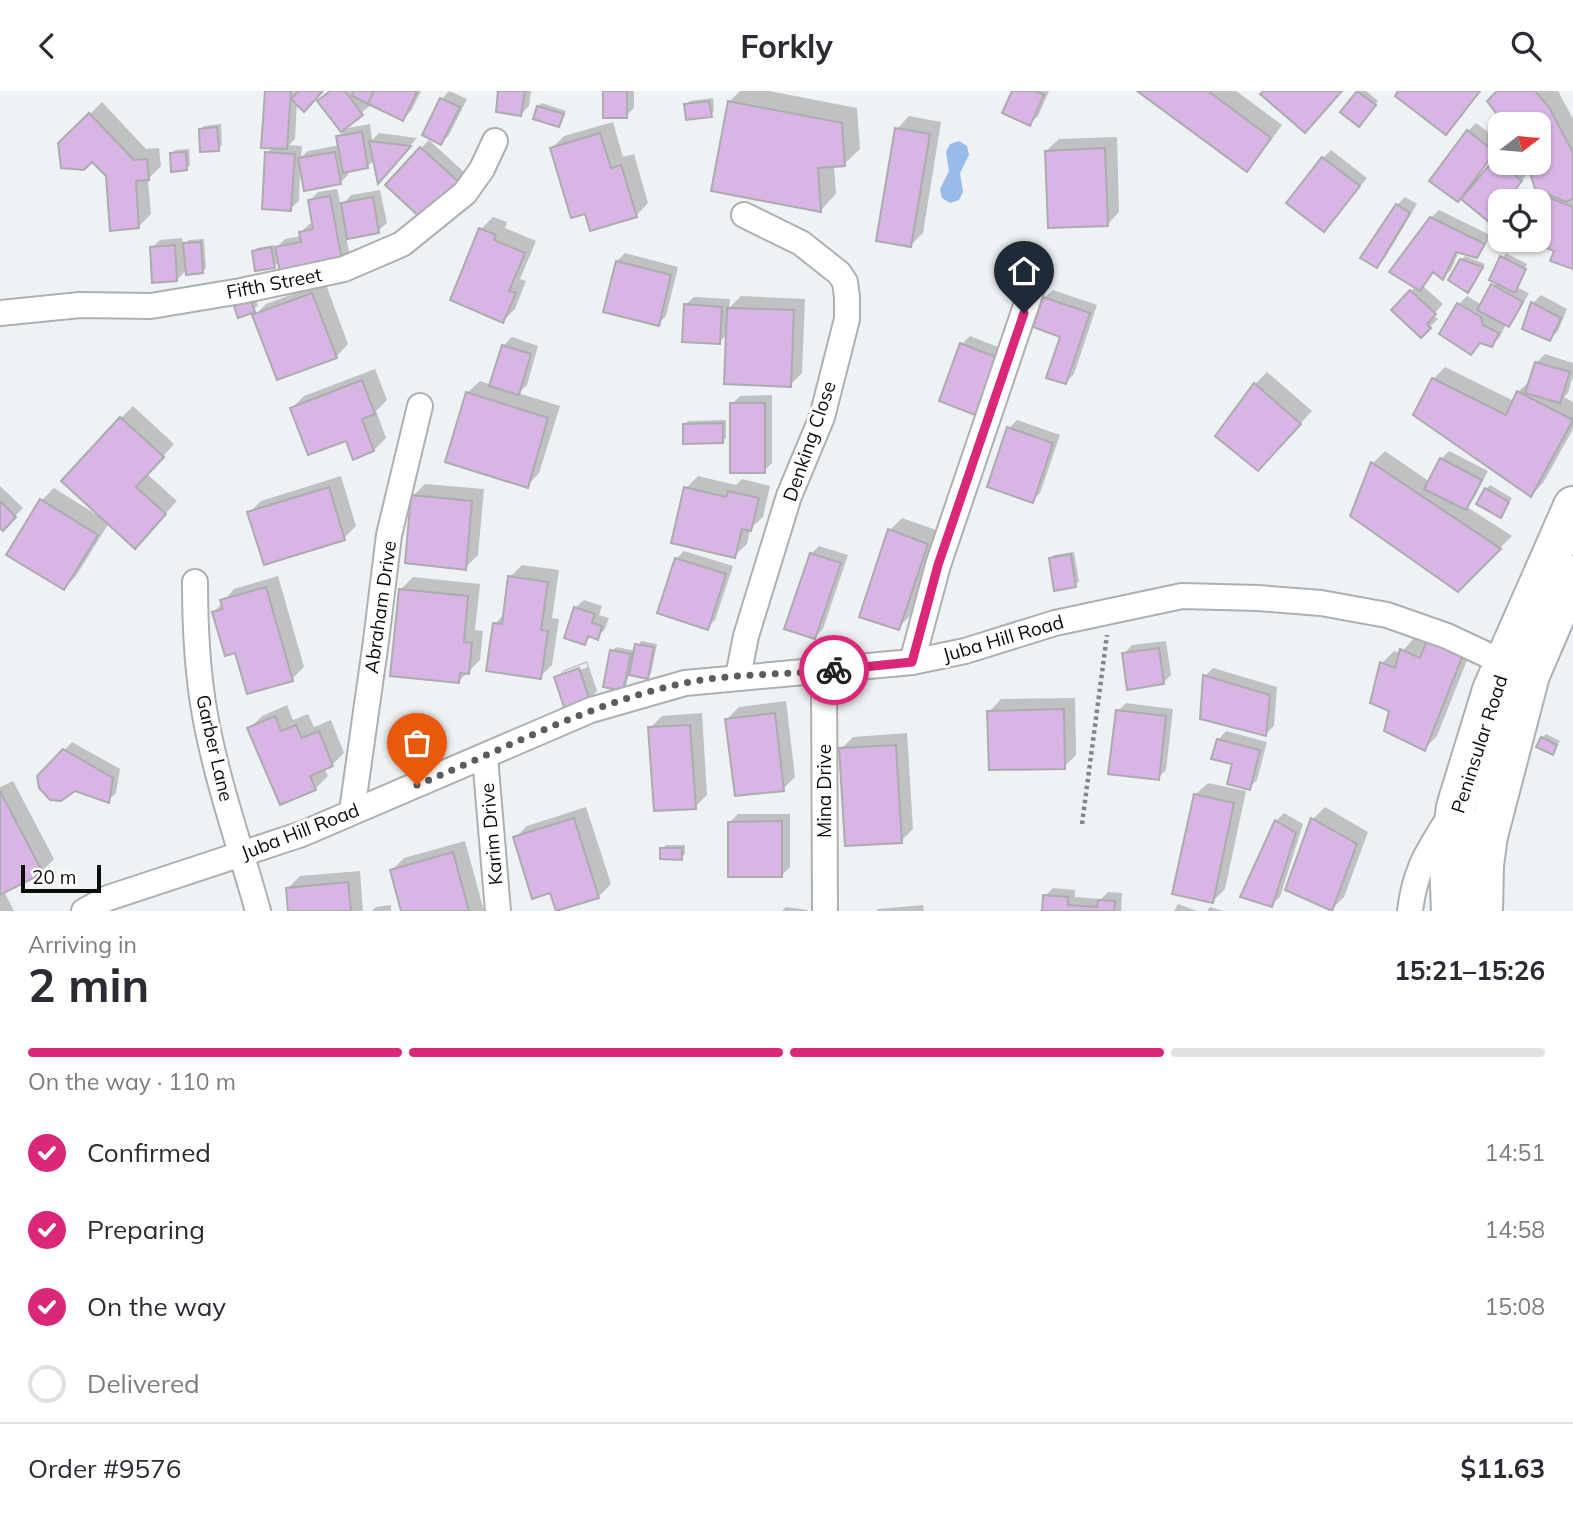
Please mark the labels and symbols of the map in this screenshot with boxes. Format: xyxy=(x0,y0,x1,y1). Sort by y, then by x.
north arrow xyxy=(1488,112,1550,175)
pin xyxy=(994,241,1054,313)
street label: Fifth Street xyxy=(224,262,324,304)
street label: Denking Close xyxy=(777,378,841,504)
street label: Abraham Drive xyxy=(359,539,401,675)
street label: Juba Hill Road xyxy=(940,609,1066,667)
courier xyxy=(799,635,869,705)
street label: Peninsular Road xyxy=(1445,672,1513,816)
street label: Garber Lane xyxy=(191,692,239,804)
pin xyxy=(387,713,447,785)
street label: Mina Drive xyxy=(812,744,836,838)
street label: Karim Drive xyxy=(475,782,507,886)
street label: Juba Hill Road xyxy=(238,797,362,865)
scale bar xyxy=(21,862,102,894)

